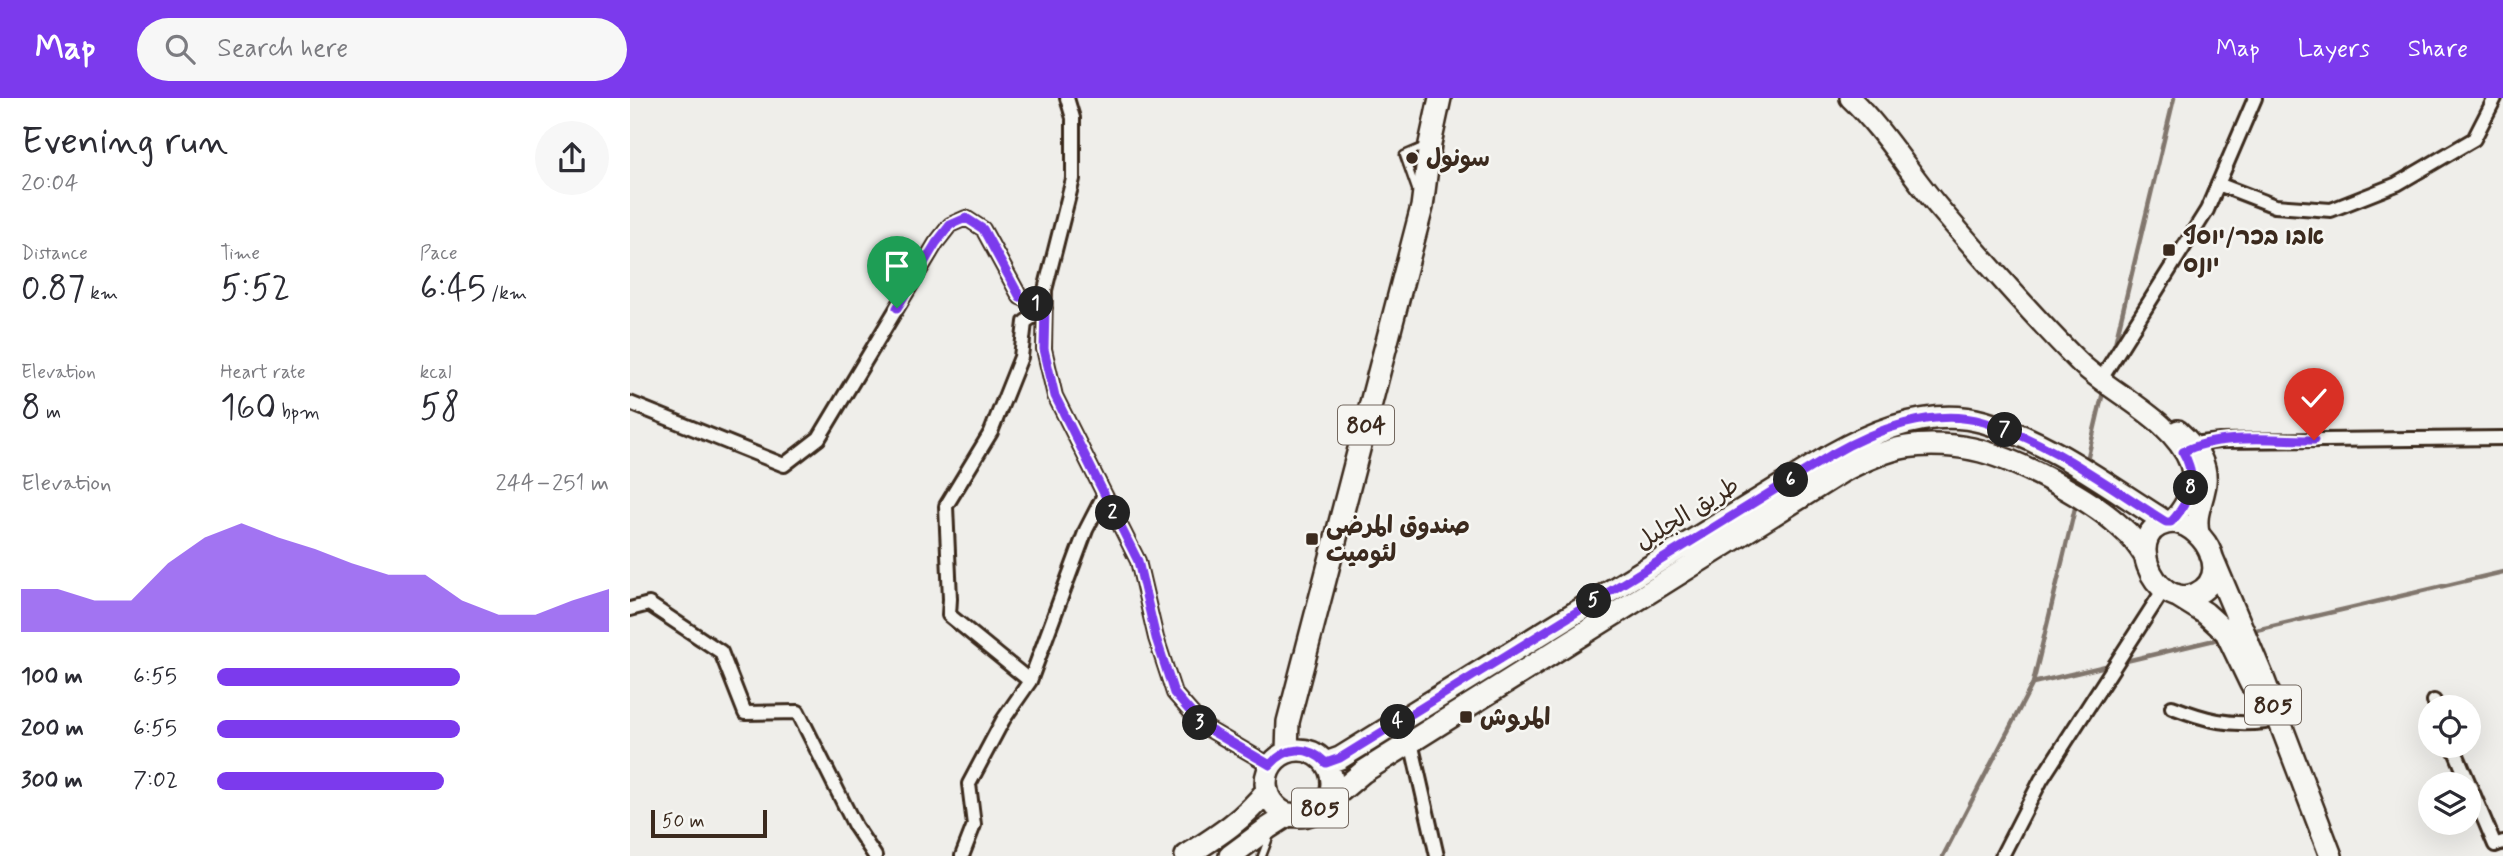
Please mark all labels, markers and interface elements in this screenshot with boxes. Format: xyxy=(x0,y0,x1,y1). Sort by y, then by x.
search box xyxy=(137,18,627,81)
text: Map xyxy=(35,27,95,71)
icon: search xyxy=(161,30,199,68)
text: Search here xyxy=(217,32,348,66)
text: Map xyxy=(2216,34,2260,65)
text: Layers xyxy=(2298,34,2370,65)
text: Share xyxy=(2408,34,2468,65)
text: Evening run xyxy=(21,118,228,167)
button: share xyxy=(535,121,609,195)
place label: سونول xyxy=(1426,144,1490,175)
marker: سونول xyxy=(1404,150,1420,166)
text: 20:04 xyxy=(21,169,78,199)
place label: אבו בכר/יוסף יונס xyxy=(2183,222,2324,281)
pin xyxy=(867,236,927,308)
text: Distance xyxy=(21,241,88,266)
text: Time xyxy=(220,241,260,266)
text: Pace xyxy=(420,241,457,266)
marker: אבו בכר/יוסף יונס xyxy=(2161,242,2177,258)
icon: arrive xyxy=(878,247,916,285)
text: 0.87 xyxy=(21,266,85,312)
text: 5:52 xyxy=(220,266,290,312)
text: 6:45 xyxy=(420,266,486,312)
text: km xyxy=(85,281,118,306)
text: /km xyxy=(486,281,527,306)
pin: 1 xyxy=(1018,286,1054,322)
text: 1 xyxy=(1031,291,1040,316)
text: Elevation xyxy=(21,360,96,385)
text: Heart rate xyxy=(220,360,306,385)
text: kcal xyxy=(420,360,452,385)
pin xyxy=(2284,368,2344,440)
icon: check xyxy=(2295,379,2333,417)
text: 8 xyxy=(21,385,41,431)
text: 160 xyxy=(220,385,276,431)
text: 58 xyxy=(420,385,460,431)
text: m xyxy=(41,400,61,425)
text: bpm xyxy=(276,400,320,425)
road number: 804 xyxy=(1338,406,1394,444)
pin: 7 xyxy=(1988,412,2022,448)
text: 7 xyxy=(1999,417,2010,442)
pin: 6 xyxy=(1774,462,1808,498)
text: 6 xyxy=(1786,467,1795,492)
text: Elevation xyxy=(21,469,112,499)
text: 244–251 m xyxy=(496,469,609,499)
street label: طريق الجليل xyxy=(1630,470,1746,558)
pin: 8 xyxy=(2174,470,2208,506)
text: 8 xyxy=(2185,475,2196,500)
pin: 2 xyxy=(1096,496,1130,530)
text: 2 xyxy=(1108,500,1117,525)
place label: صندوق المرضى لئوميت xyxy=(1326,511,1470,570)
marker: صندوق المرضى لئوميت xyxy=(1304,531,1320,547)
pin: 5 xyxy=(1576,584,1612,618)
text: 5 xyxy=(1588,588,1599,613)
text: 100 m xyxy=(21,662,83,692)
text: 6:55 xyxy=(133,662,177,692)
road number: 805 xyxy=(2245,685,2301,724)
map controls xyxy=(2418,695,2481,835)
button: locate xyxy=(2418,695,2481,758)
place label: المروش xyxy=(1480,703,1550,734)
pin: 4 xyxy=(1380,704,1416,740)
pin: 3 xyxy=(1182,706,1218,740)
text: 4 xyxy=(1392,709,1403,734)
marker: المروش xyxy=(1458,709,1474,725)
text: 3 xyxy=(1195,710,1204,735)
text: 200 m xyxy=(21,714,84,744)
text: 6:55 xyxy=(133,714,177,744)
text: 300 m xyxy=(21,766,83,796)
text: 7:02 xyxy=(133,766,178,796)
button: layers xyxy=(2418,772,2481,835)
road number: 805 xyxy=(1292,788,1348,828)
scale bar xyxy=(651,807,766,839)
text: 50 m xyxy=(662,809,705,834)

